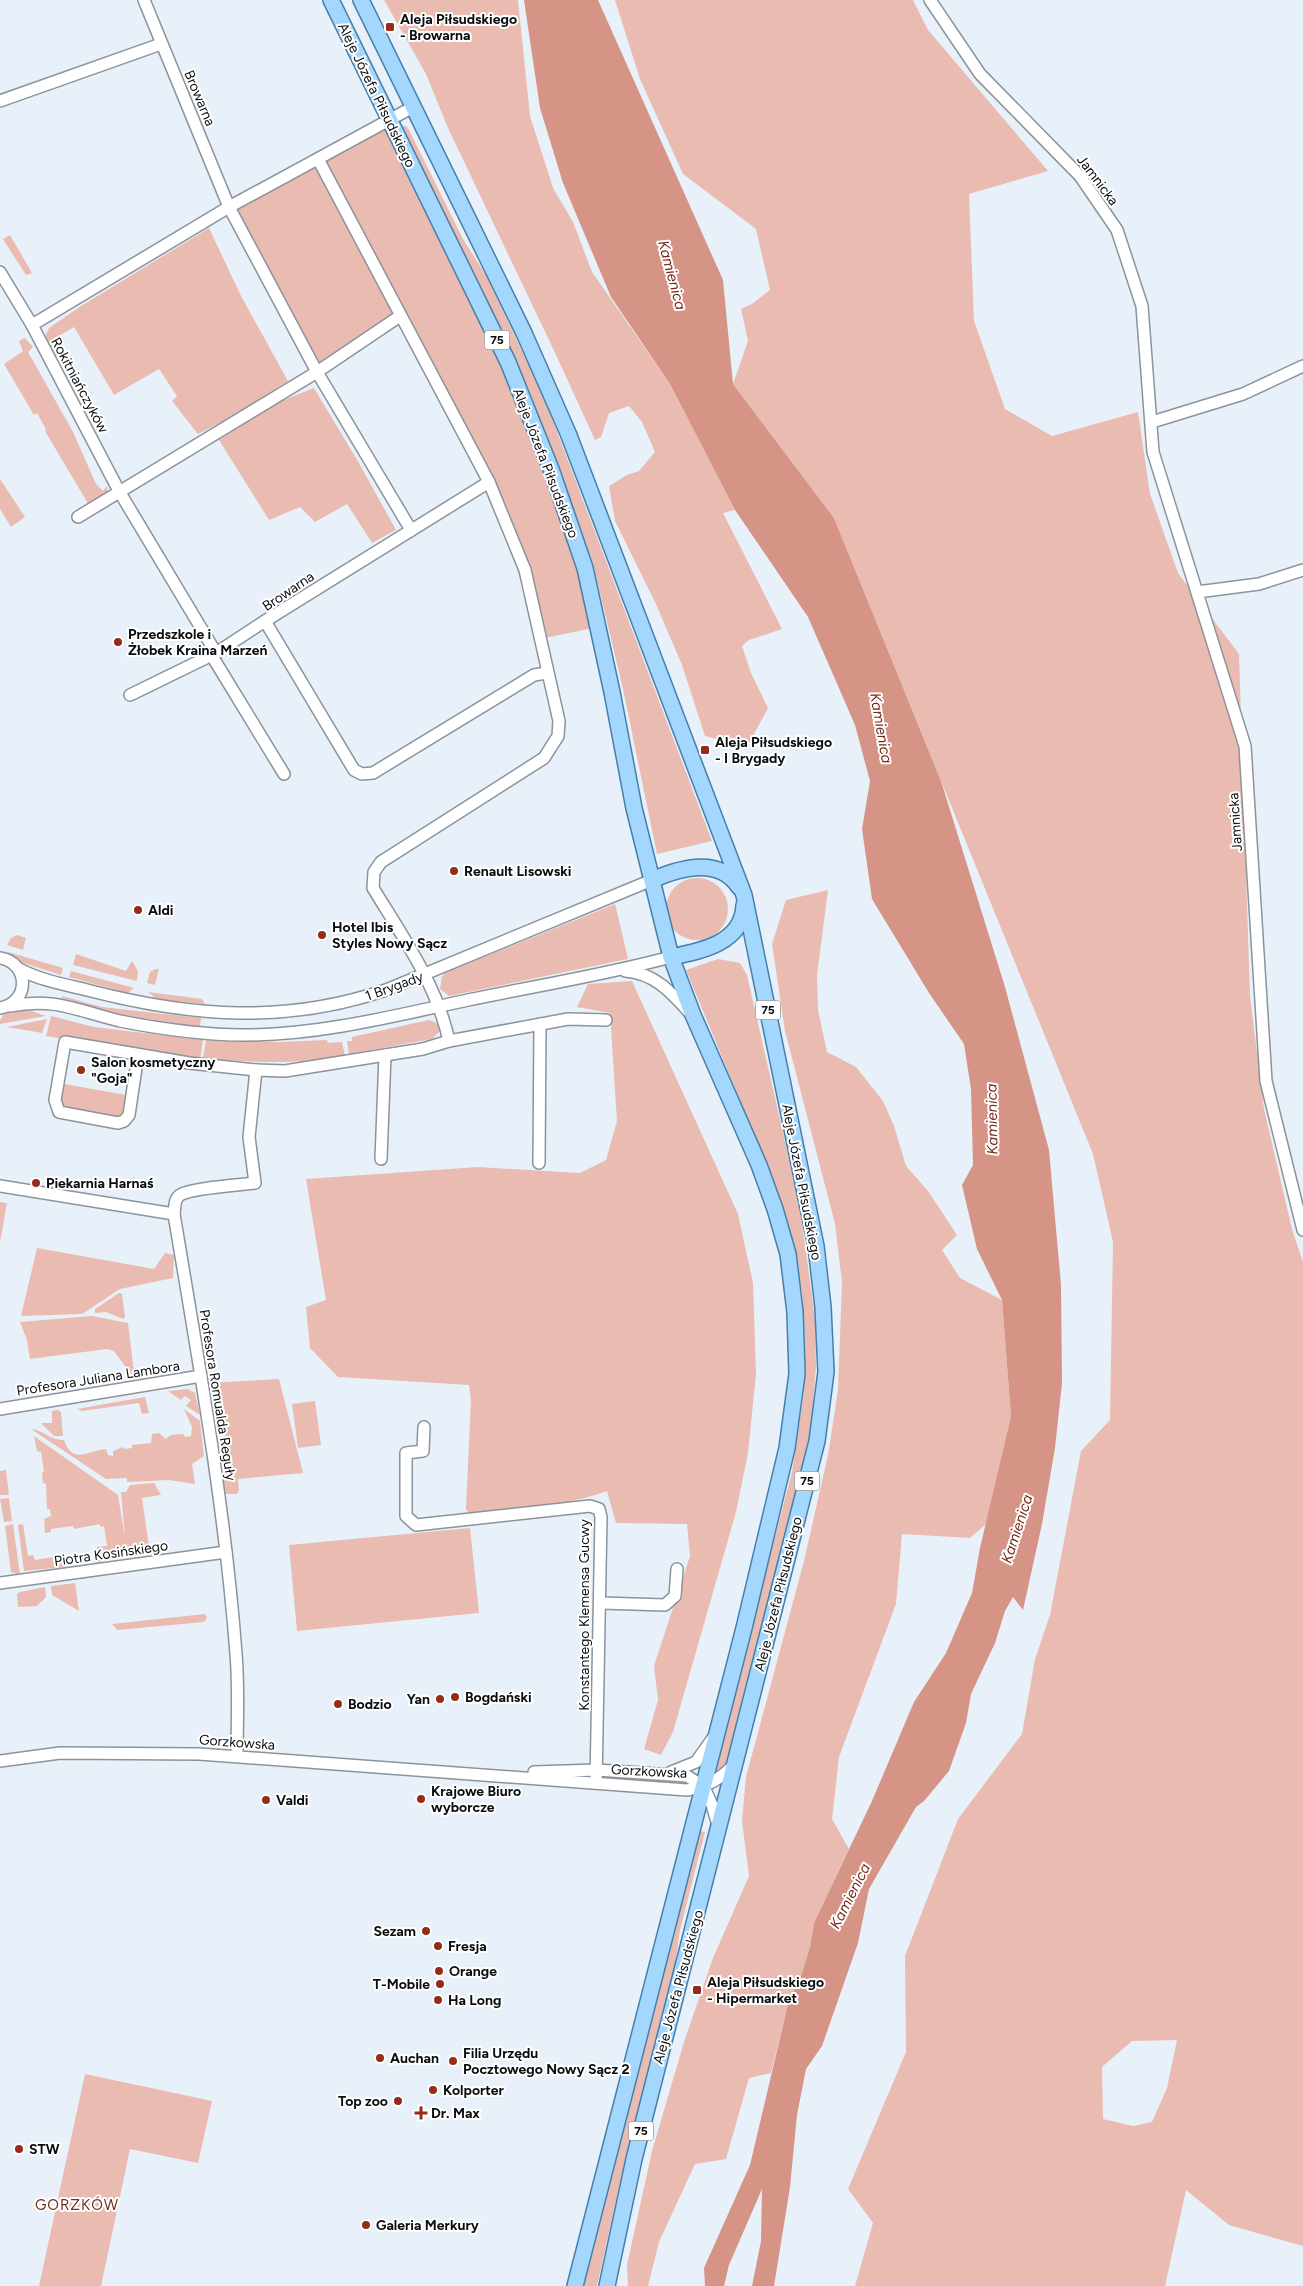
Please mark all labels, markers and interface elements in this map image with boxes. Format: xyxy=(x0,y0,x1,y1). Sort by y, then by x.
place label: Aleja Piłsudskiego - Browarna xyxy=(400,11,517,44)
street label: Aleje Józefa Piłsudskiego xyxy=(334,20,419,170)
marker: Aleja Piłsudskiego - Browarna xyxy=(384,21,396,33)
street label: Browarna xyxy=(180,68,219,129)
street label: Jamnicka xyxy=(1073,152,1122,209)
water label: Kamienica xyxy=(654,238,690,312)
road number: 75 xyxy=(484,330,510,350)
street label: Rokitniańczyków xyxy=(47,335,112,436)
street label: Aleje Józefa Piłsudskiego xyxy=(509,386,582,540)
street label: Browarna xyxy=(259,568,317,615)
place label: Przedszkole i Żłobek Kraina Marzeń xyxy=(128,626,268,659)
marker: Przedszkole i Żłobek Kraina Marzeń xyxy=(112,636,124,648)
water label: Kamienica xyxy=(866,691,896,765)
place label: Aleja Piłsudskiego - I Brygady xyxy=(715,734,832,767)
marker: Aleja Piłsudskiego - I Brygady xyxy=(699,744,711,756)
street label: Jamnicka xyxy=(1225,792,1246,852)
place label: Renault Lisowski xyxy=(464,863,572,880)
marker: Renault Lisowski xyxy=(448,865,460,877)
place label: Aldi xyxy=(148,902,173,919)
marker: Aldi xyxy=(132,904,144,916)
place label: Hotel Ibis Styles Nowy Sącz xyxy=(332,919,448,952)
marker: Hotel Ibis Styles Nowy Sącz xyxy=(316,929,328,941)
street label: 1 Brygady xyxy=(363,968,426,1005)
road number: 75 xyxy=(756,1000,780,1020)
place label: Salon kosmetyczny "Goja" xyxy=(91,1054,216,1087)
marker: Salon kosmetyczny "Goja" xyxy=(75,1064,87,1076)
water label: Kamienica xyxy=(982,1083,1002,1155)
street label: Aleje Józefa Piłsudskiego xyxy=(778,1102,825,1262)
place label: Piekarnia Harnaś xyxy=(46,1175,154,1192)
marker: Piekarnia Harnaś xyxy=(30,1177,42,1189)
street label: Profesora Romualda Reguły xyxy=(196,1308,240,1482)
street label: Profesora Juliana Lambora xyxy=(15,1357,181,1400)
road number: 75 xyxy=(794,1472,820,1490)
water label: Kamienica xyxy=(997,1492,1037,1566)
street label: Aleje Józefa Piłsudskiego xyxy=(751,1515,806,1673)
street label: Konstantego Klemensa Gucwy xyxy=(576,1519,593,1711)
street label: Piotra Kosińskiego xyxy=(53,1537,169,1570)
place label: Bogdański xyxy=(465,1689,532,1706)
place label: Yan xyxy=(407,1691,430,1708)
marker: Bogdański xyxy=(449,1691,461,1703)
marker: Yan xyxy=(434,1693,446,1705)
place label: Bodzio xyxy=(348,1696,392,1713)
marker: Bodzio xyxy=(332,1698,344,1710)
street label: Gorzkowska xyxy=(198,1731,276,1754)
street label: Gorzkowska xyxy=(610,1761,687,1782)
place label: Krajowe Biuro wyborcze xyxy=(431,1783,521,1816)
place label: Valdi xyxy=(276,1792,308,1809)
marker: Krajowe Biuro wyborcze xyxy=(415,1793,427,1805)
marker: Valdi xyxy=(260,1794,272,1806)
water label: Kamienica xyxy=(826,1860,874,1932)
street label: Aleje Józefa Piłsudskiego xyxy=(650,1908,707,2066)
place label: Sezam xyxy=(373,1923,416,1940)
marker: Sezam xyxy=(420,1925,432,1937)
place label: Fresja xyxy=(448,1938,487,1955)
marker: Fresja xyxy=(432,1940,444,1952)
place label: Orange xyxy=(449,1963,497,1980)
marker: Orange xyxy=(433,1965,445,1977)
place label: Aleja Piłsudskiego - Hipermarket xyxy=(707,1974,824,2007)
place label: T-Mobile xyxy=(373,1976,430,1993)
marker: T-Mobile xyxy=(434,1978,446,1990)
marker: Aleja Piłsudskiego - Hipermarket xyxy=(691,1984,703,1996)
place label: Ha Long xyxy=(448,1992,501,2009)
marker: Ha Long xyxy=(432,1994,444,2006)
place label: Filia Urzędu Pocztowego Nowy Sącz 2 xyxy=(463,2045,630,2078)
place label: Auchan xyxy=(390,2050,439,2067)
marker: Auchan xyxy=(374,2052,386,2064)
marker: Filia Urzędu Pocztowego Nowy Sącz 2 xyxy=(447,2055,459,2067)
place label: Kolporter xyxy=(443,2082,505,2099)
marker: Kolporter xyxy=(427,2084,439,2096)
place label: Top zoo xyxy=(338,2093,388,2110)
marker: Top zoo xyxy=(392,2095,404,2107)
place label: Dr. Max xyxy=(431,2105,480,2122)
marker: Dr. Max xyxy=(415,2107,427,2119)
road number: 75 xyxy=(628,2122,654,2140)
place label: STW xyxy=(29,2141,60,2158)
marker: STW xyxy=(13,2143,25,2155)
district label: GORZKÓW xyxy=(35,2196,119,2214)
place label: Galeria Merkury xyxy=(376,2217,480,2234)
marker: Galeria Merkury xyxy=(360,2219,372,2231)

